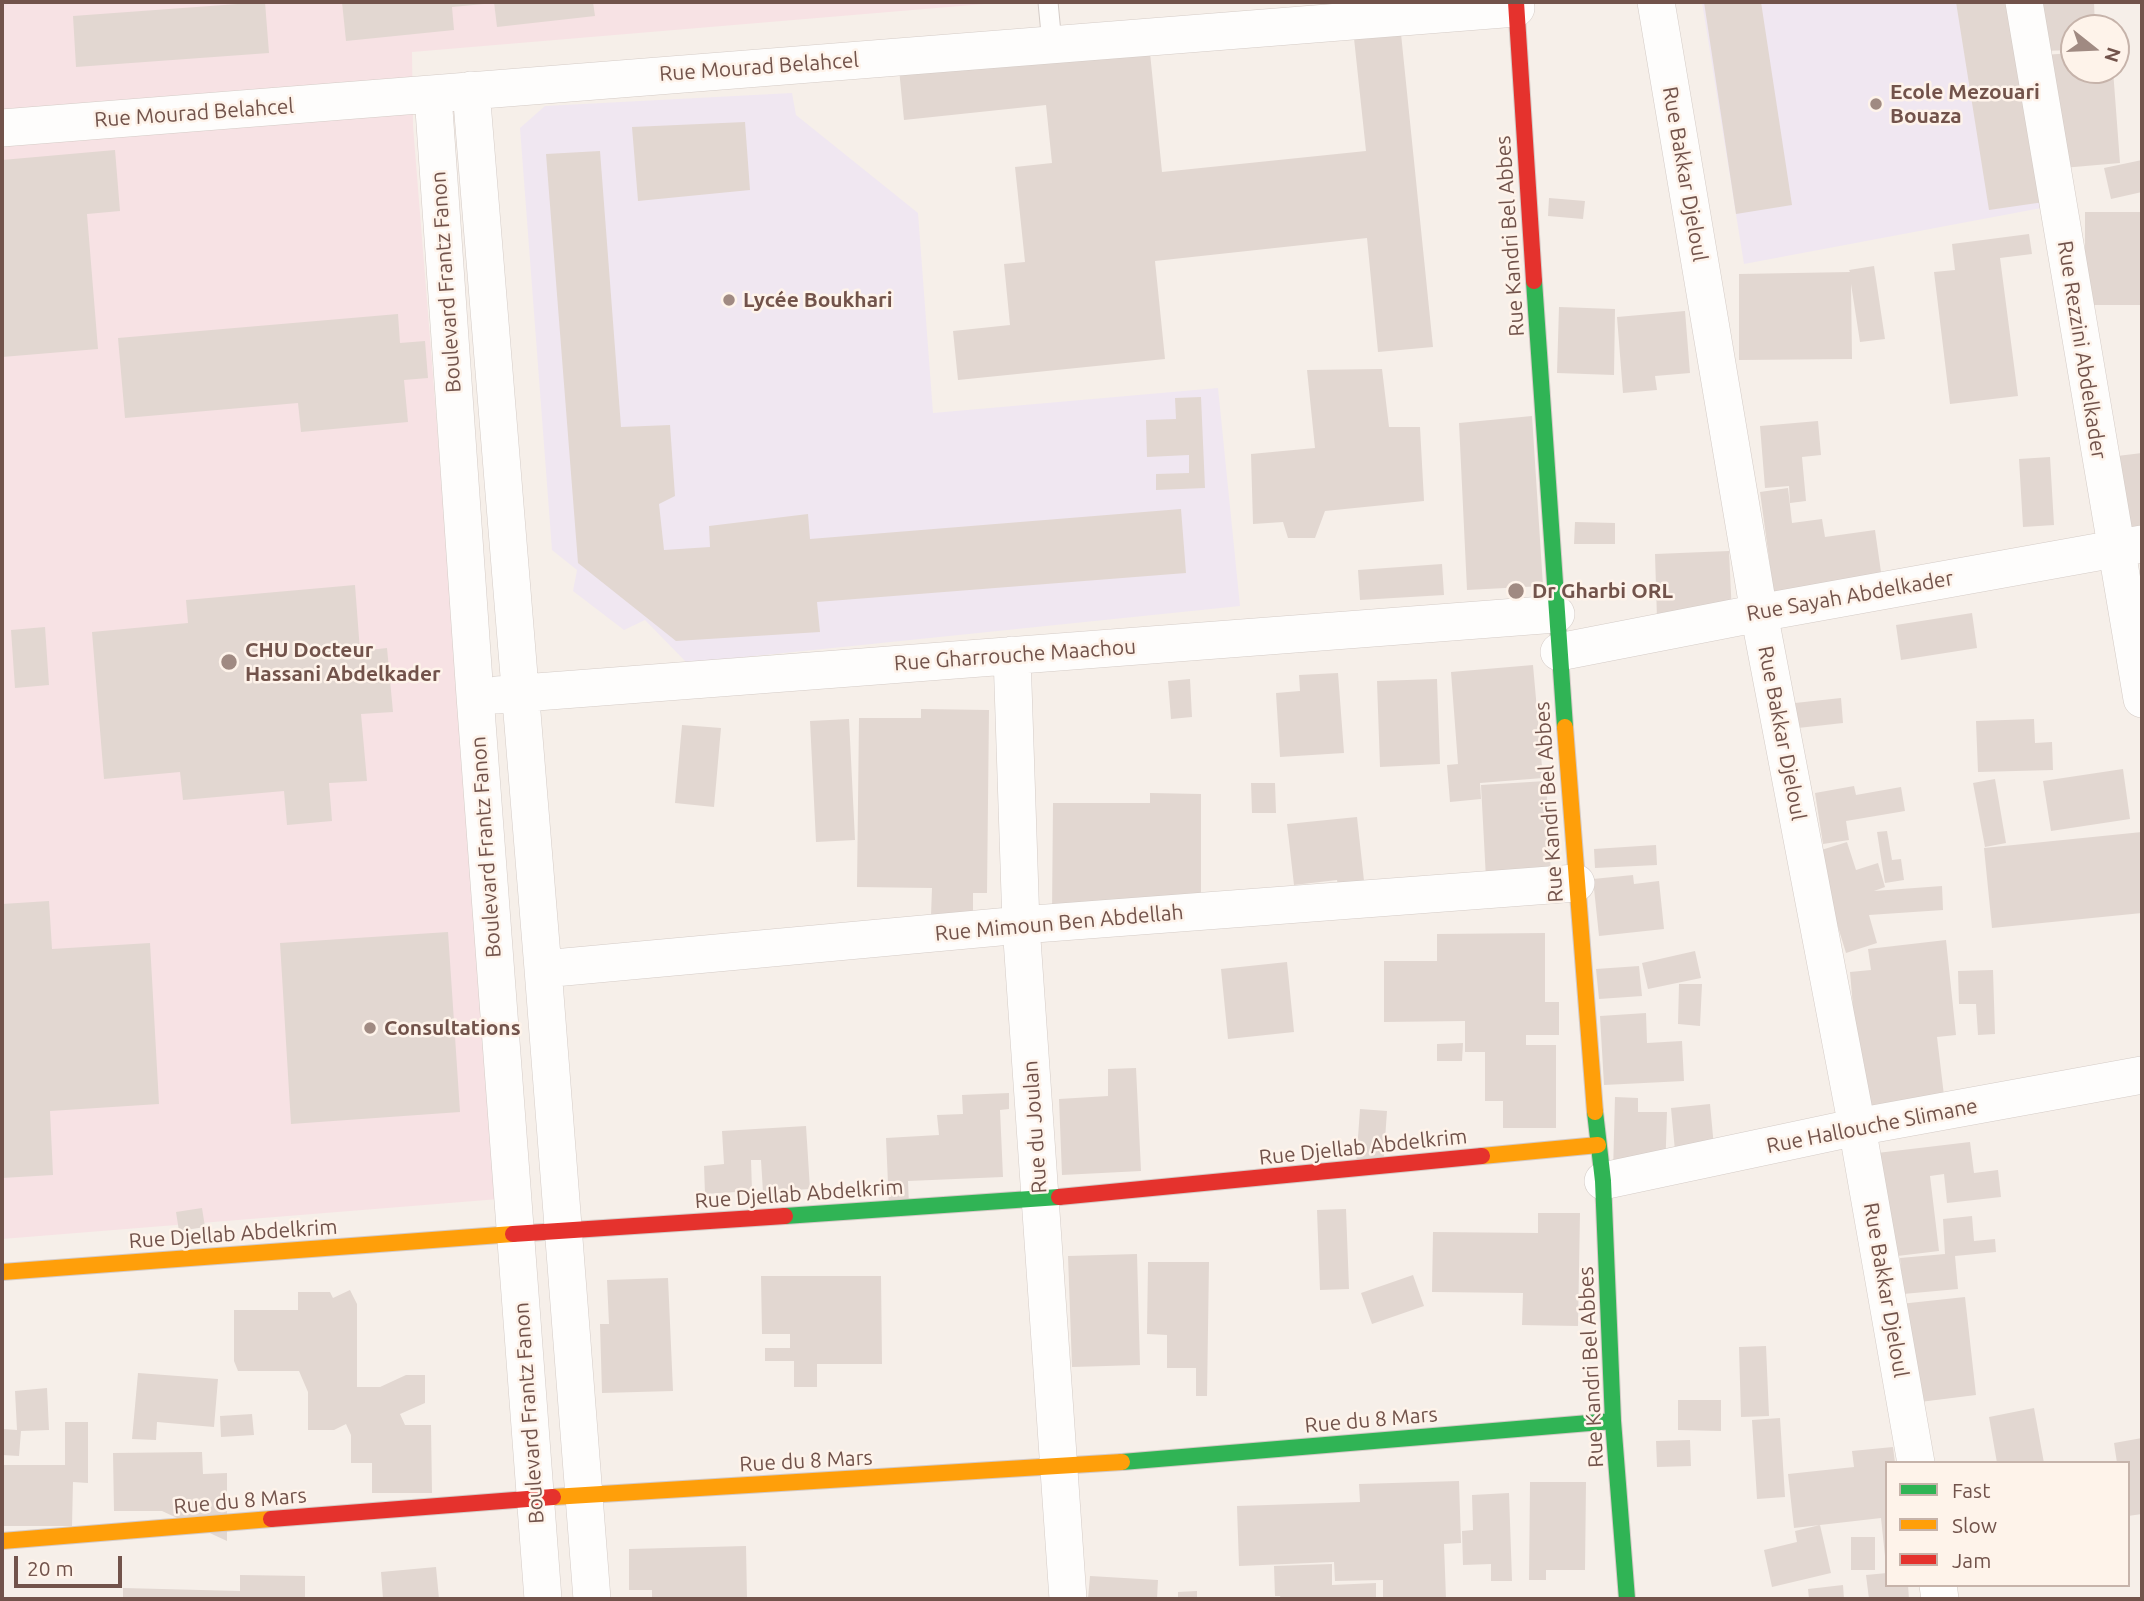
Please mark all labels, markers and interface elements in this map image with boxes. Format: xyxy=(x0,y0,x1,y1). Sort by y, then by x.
north arrow xyxy=(2060,14,2130,84)
text: N xyxy=(2100,45,2126,65)
street label: Rue Mourad Belahcel xyxy=(658,47,860,87)
place label: Ecole Mezouari Bouaza xyxy=(1890,79,2040,129)
street label: Rue Bakkar Djeloul xyxy=(1657,85,1713,263)
street label: Rue Mourad Belahcel xyxy=(93,93,295,133)
marker: Ecole Mezouari Bouaza xyxy=(1868,96,1884,112)
street label: Rue Kandri Bel Abbes xyxy=(1490,135,1530,337)
street label: Boulevard Frantz Fanon xyxy=(426,170,466,394)
street label: Rue Rezzini Abdelkader xyxy=(2052,239,2112,461)
place label: Lycée Boukhari xyxy=(743,287,893,313)
marker: Lycée Boukhari xyxy=(721,292,737,308)
street label: Rue Sayah Abdelkader xyxy=(1745,565,1955,627)
place label: Dr Gharbi ORL xyxy=(1532,578,1673,604)
marker: Dr Gharbi ORL xyxy=(1506,581,1526,601)
street label: Rue Gharrouche Maachou xyxy=(893,634,1137,676)
place label: CHU Docteur Hassani Abdelkader xyxy=(245,637,441,687)
street label: Rue Bakkar Djeloul xyxy=(1753,644,1811,822)
marker: CHU Docteur Hassani Abdelkader xyxy=(219,652,239,672)
street label: Rue Kandri Bel Abbes xyxy=(1529,701,1569,903)
street label: Boulevard Frantz Fanon xyxy=(466,735,506,959)
street label: Rue Mimoun Ben Abdellah xyxy=(934,900,1184,946)
place label: Consultations xyxy=(384,1015,521,1041)
marker: Consultations xyxy=(362,1020,378,1036)
street label: Rue du Joulan xyxy=(1018,1060,1052,1194)
street label: Rue Hallouche Slimane xyxy=(1764,1093,1980,1159)
street label: Rue Djellab Abdelkrim xyxy=(1258,1124,1468,1170)
street label: Rue Djellab Abdelkrim xyxy=(694,1174,904,1214)
street label: Rue Bakkar Djeloul xyxy=(1858,1201,1914,1379)
street label: Rue Djellab Abdelkrim xyxy=(128,1214,338,1254)
street label: Rue Kandri Bel Abbes xyxy=(1573,1266,1609,1468)
street label: Boulevard Frantz Fanon xyxy=(509,1301,549,1525)
street label: Rue du 8 Mars xyxy=(1303,1402,1439,1438)
street label: Rue du 8 Mars xyxy=(739,1445,873,1477)
legend xyxy=(1885,1461,2130,1587)
text: Fast xyxy=(1952,1478,1990,1502)
street label: Rue du 8 Mars xyxy=(172,1483,308,1519)
text: Slow xyxy=(1952,1513,1997,1537)
scale bar xyxy=(18,1542,126,1586)
text: Jam xyxy=(1952,1548,1991,1572)
text: 20 m xyxy=(27,1556,74,1580)

